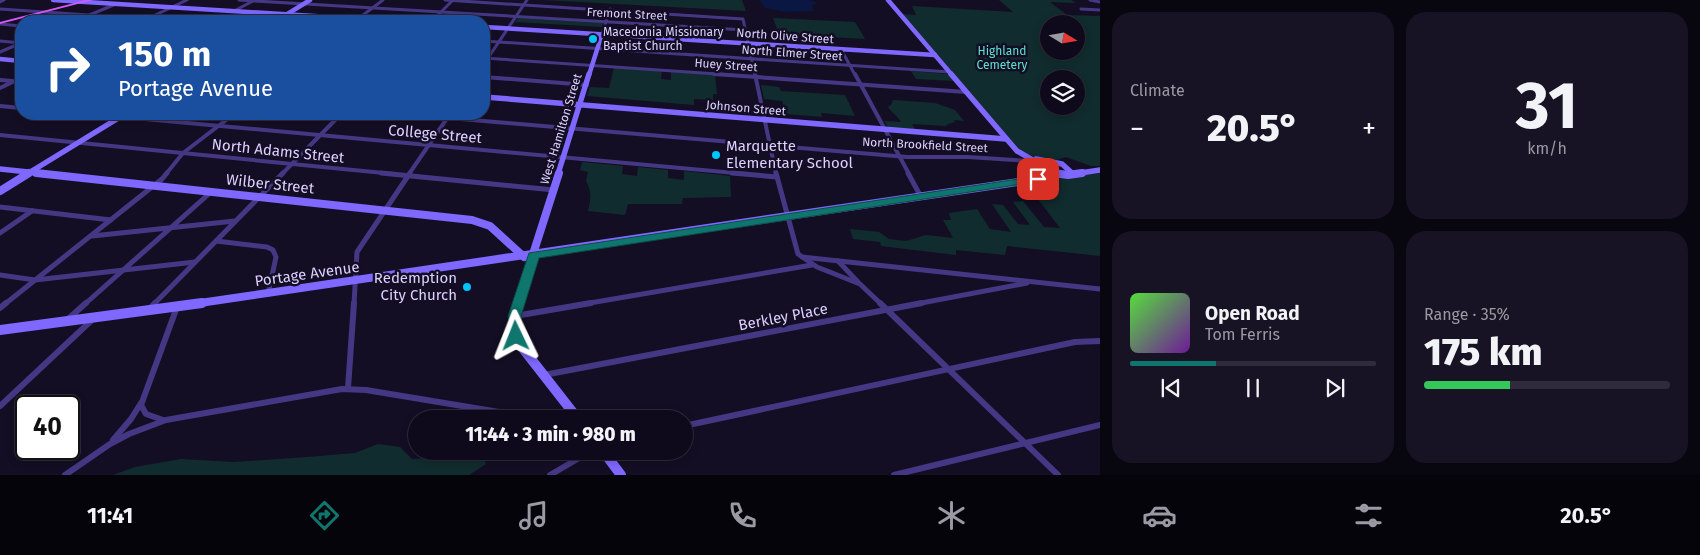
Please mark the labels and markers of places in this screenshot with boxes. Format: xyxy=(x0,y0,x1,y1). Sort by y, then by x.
place label: Macedonia Missionary Baptist Church xyxy=(603,25,724,53)
marker: Macedonia Missionary Baptist Church xyxy=(587,33,599,45)
place label: Marquette Elementary School xyxy=(726,137,854,172)
marker: Marquette Elementary School xyxy=(710,149,722,161)
pin xyxy=(1017,158,1059,200)
place label: Redemption City Church xyxy=(374,269,457,304)
marker: Redemption City Church xyxy=(461,281,473,293)

